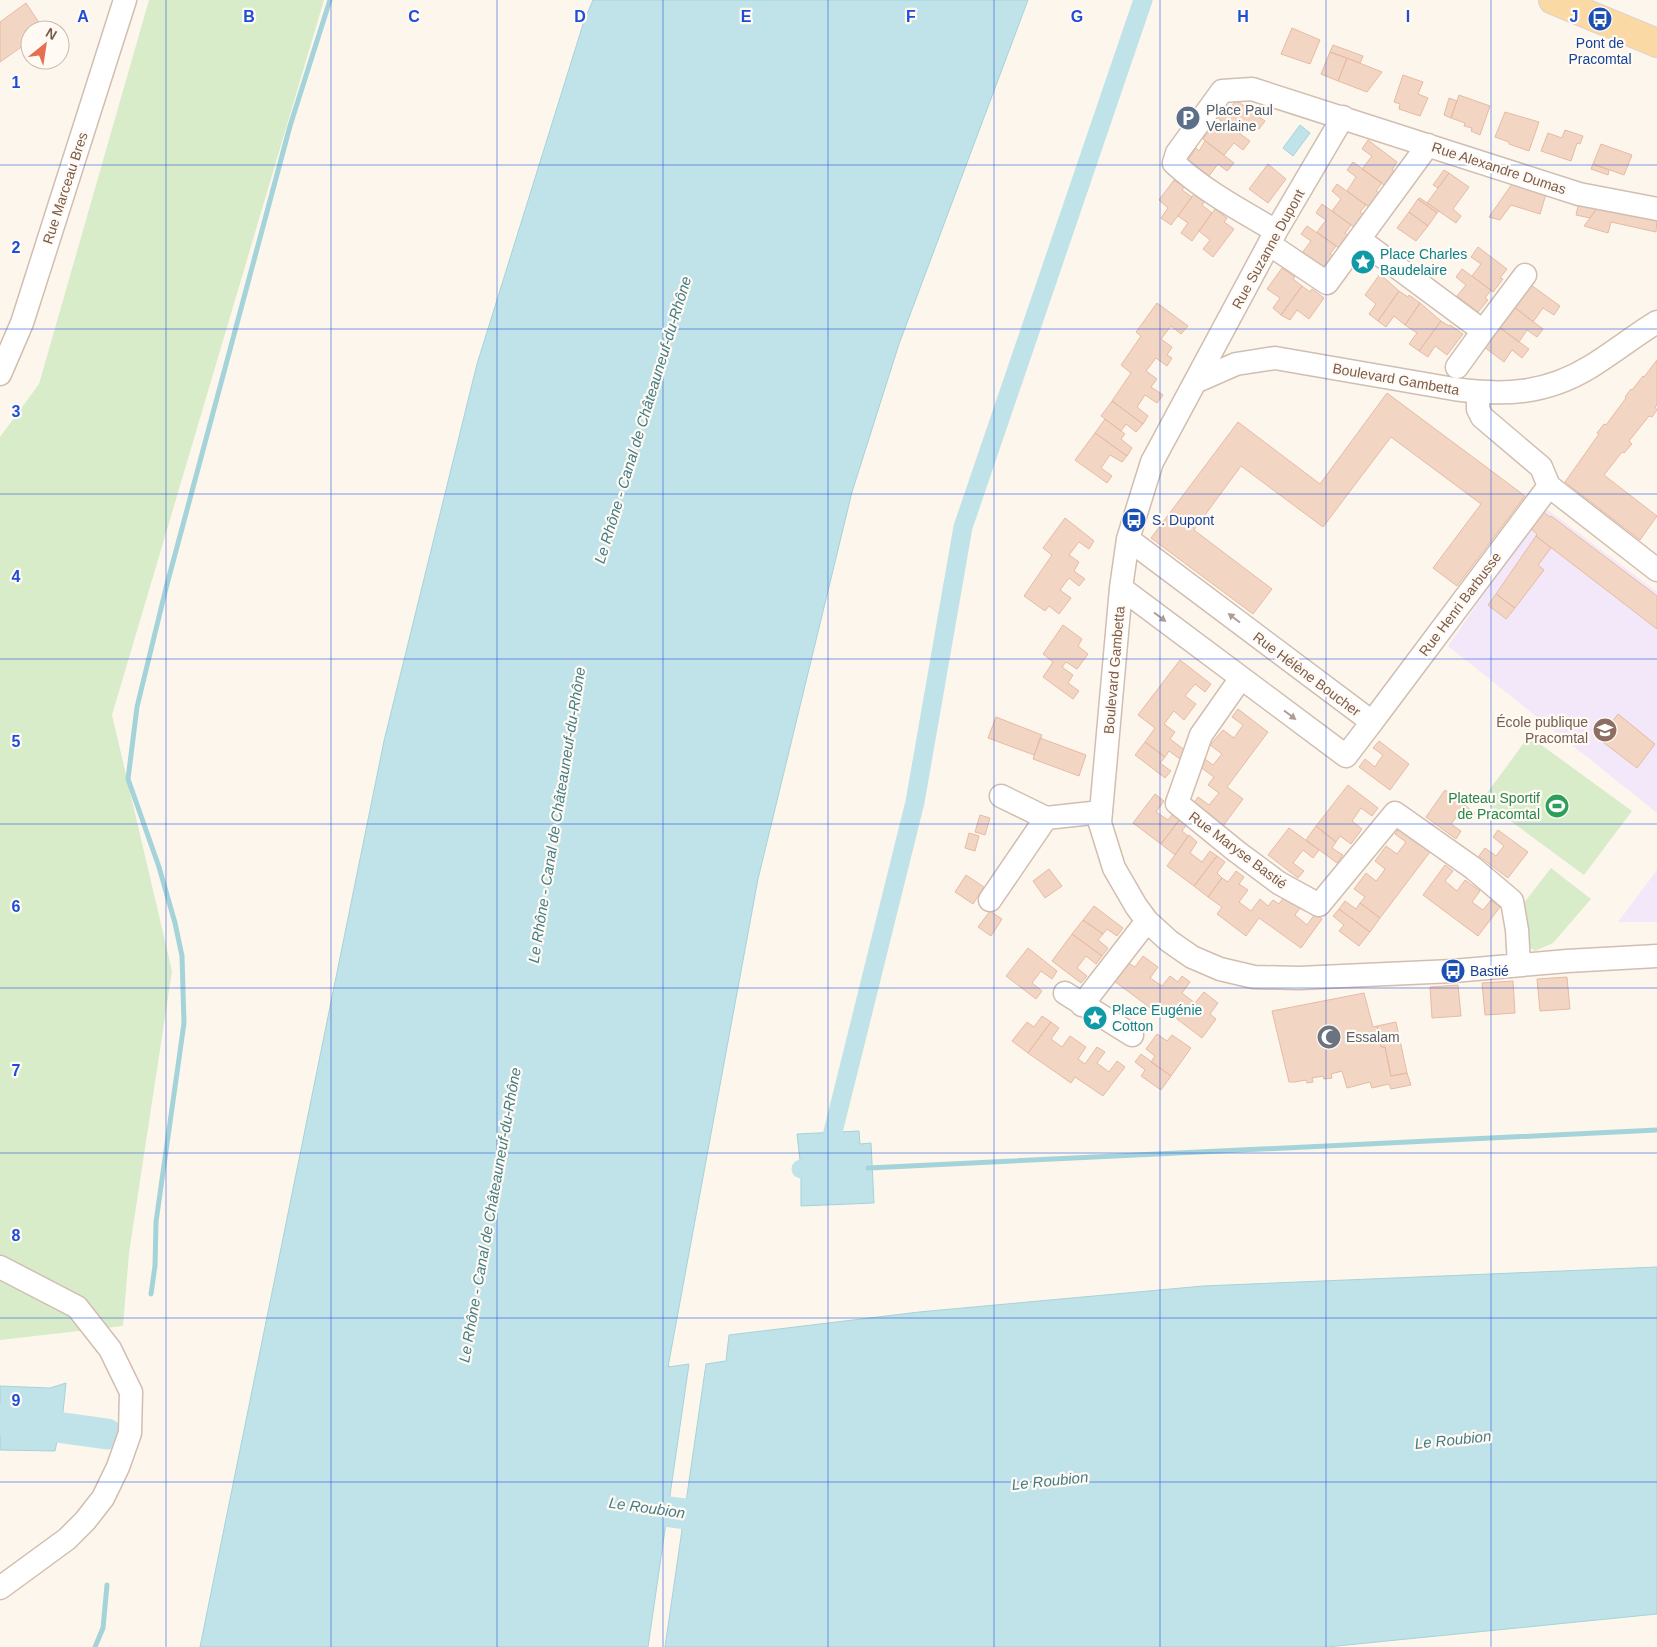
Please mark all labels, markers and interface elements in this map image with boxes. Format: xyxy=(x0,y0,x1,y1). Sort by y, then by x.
bus stop icon: Pont de Pracomtal xyxy=(1587,6,1613,32)
text: A xyxy=(77,8,89,25)
text: B xyxy=(243,8,255,25)
text: C xyxy=(408,8,420,25)
text: D xyxy=(574,8,586,25)
text: E xyxy=(741,8,752,25)
text: F xyxy=(906,8,916,25)
text: G xyxy=(1071,8,1083,25)
text: H xyxy=(1237,8,1249,25)
text: I xyxy=(1406,8,1410,25)
text: J xyxy=(1570,8,1578,25)
north arrow xyxy=(20,20,70,70)
text: N xyxy=(43,24,60,43)
place label: Pont de Pracomtal xyxy=(1568,35,1632,67)
text: 1 xyxy=(12,74,21,91)
place label: Place Paul Verlaine xyxy=(1206,102,1273,134)
parking icon: Place Paul Verlaine xyxy=(1175,105,1201,131)
street label: Rue Marceau Bres xyxy=(39,130,91,246)
street label: Rue Alexandre Dumas xyxy=(1430,139,1568,197)
street label: Rue Suzanne Dupont xyxy=(1229,186,1308,311)
text: 2 xyxy=(12,239,21,256)
place label: Place Charles Baudelaire xyxy=(1380,246,1467,278)
place icon: Place Charles Baudelaire xyxy=(1350,249,1376,275)
water label: Le Rhône - Canal de Châteauneuf-du-Rhône xyxy=(591,274,694,565)
street label: Boulevard Gambetta xyxy=(1331,360,1461,398)
text: 3 xyxy=(12,403,21,420)
bus stop icon: S. Dupont xyxy=(1121,507,1147,533)
place label: S. Dupont xyxy=(1152,512,1214,528)
street label: Rue Henri Barbusse xyxy=(1416,549,1504,659)
text: 4 xyxy=(12,568,21,585)
street label: Boulevard Gambetta xyxy=(1100,605,1128,735)
one-way arrow xyxy=(1153,612,1166,623)
one-way arrow xyxy=(1228,613,1241,624)
street label: Rue Hélène Boucher xyxy=(1250,628,1364,720)
water label: Le Rhône - Canal de Châteauneuf-du-Rhône xyxy=(525,666,588,964)
one-way arrow xyxy=(1283,709,1296,720)
place label: École publique Pracomtal xyxy=(1496,714,1588,746)
school or university icon: École publique Pracomtal xyxy=(1592,717,1618,743)
text: 5 xyxy=(12,733,21,750)
place label: Plateau Sportif de Pracomtal xyxy=(1448,790,1540,822)
sports icon: Plateau Sportif de Pracomtal xyxy=(1544,793,1570,819)
street label: Rue Maryse Bastié xyxy=(1186,808,1290,892)
text: 6 xyxy=(12,898,21,915)
bus stop icon: Bastié xyxy=(1440,958,1466,984)
place label: Bastié xyxy=(1470,963,1509,979)
place label: Place Eugénie Cotton xyxy=(1112,1002,1203,1034)
place icon: Place Eugénie Cotton xyxy=(1082,1005,1108,1031)
mosque icon: Essalam xyxy=(1316,1024,1342,1050)
place label: Essalam xyxy=(1346,1029,1400,1045)
text: 7 xyxy=(12,1062,21,1079)
water label: Le Rhône - Canal de Châteauneuf-du-Rhône xyxy=(455,1066,524,1364)
text: 8 xyxy=(12,1227,21,1244)
text: 9 xyxy=(12,1392,21,1409)
water label: Le Roubion xyxy=(1414,1427,1492,1452)
water label: Le Roubion xyxy=(1011,1468,1089,1493)
water label: Le Roubion xyxy=(608,1494,686,1521)

